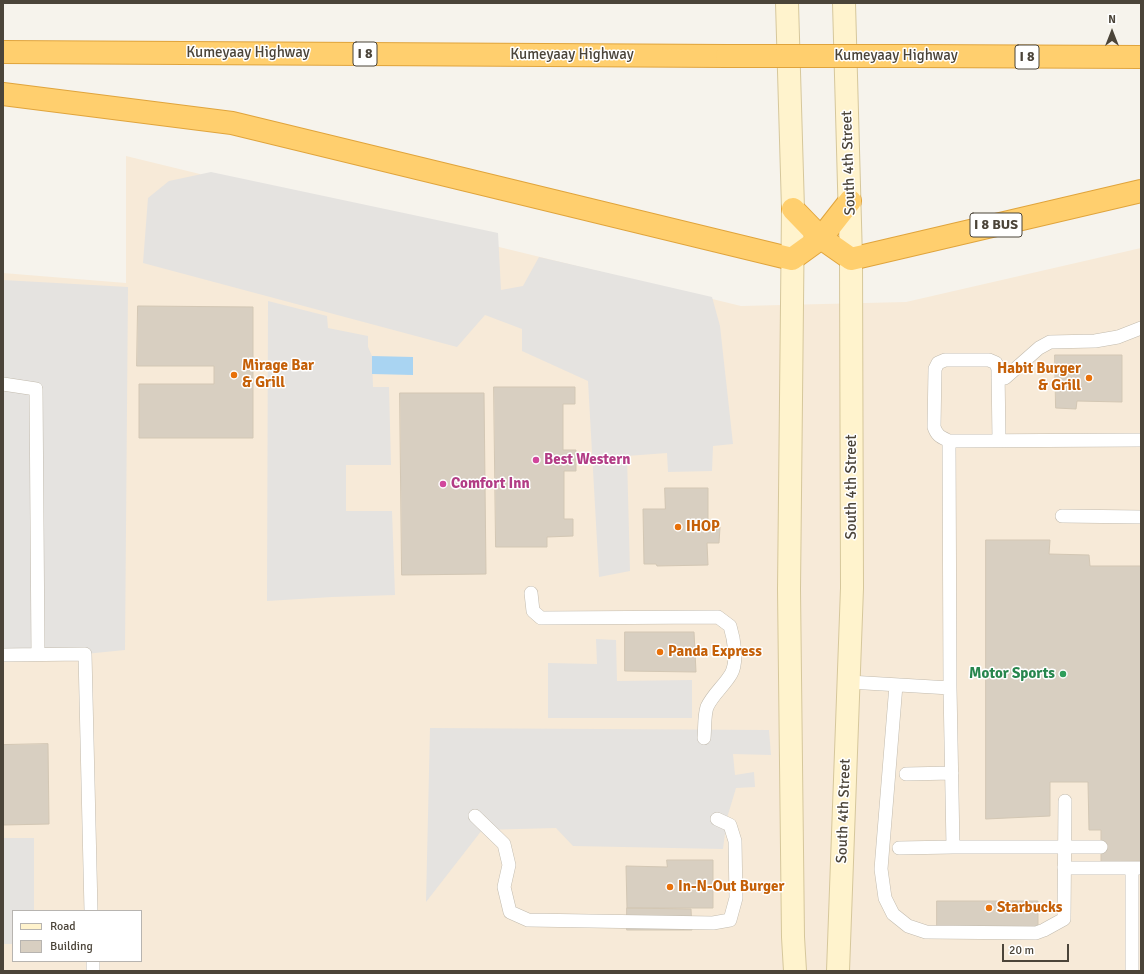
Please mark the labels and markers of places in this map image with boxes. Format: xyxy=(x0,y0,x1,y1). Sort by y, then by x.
place label: Mirage Bar & Grill xyxy=(242,357,314,392)
place label: Habit Burger & Grill xyxy=(997,360,1081,395)
marker: Mirage Bar & Grill xyxy=(229,370,239,380)
marker: Habit Burger & Grill xyxy=(1084,373,1094,383)
place label: Best Western xyxy=(544,451,630,469)
marker: Best Western xyxy=(531,455,541,465)
place label: Comfort Inn xyxy=(451,475,530,493)
marker: Comfort Inn xyxy=(438,479,448,489)
place label: IHOP xyxy=(686,518,720,536)
marker: IHOP xyxy=(673,522,683,532)
place label: Panda Express xyxy=(668,643,762,661)
marker: Panda Express xyxy=(655,647,665,657)
place label: Motor Sports xyxy=(969,665,1055,683)
marker: Motor Sports xyxy=(1058,669,1068,679)
place label: In-N-Out Burger xyxy=(678,878,784,896)
marker: In-N-Out Burger xyxy=(665,882,675,892)
place label: Starbucks xyxy=(997,899,1062,917)
marker: Starbucks xyxy=(984,903,994,913)

